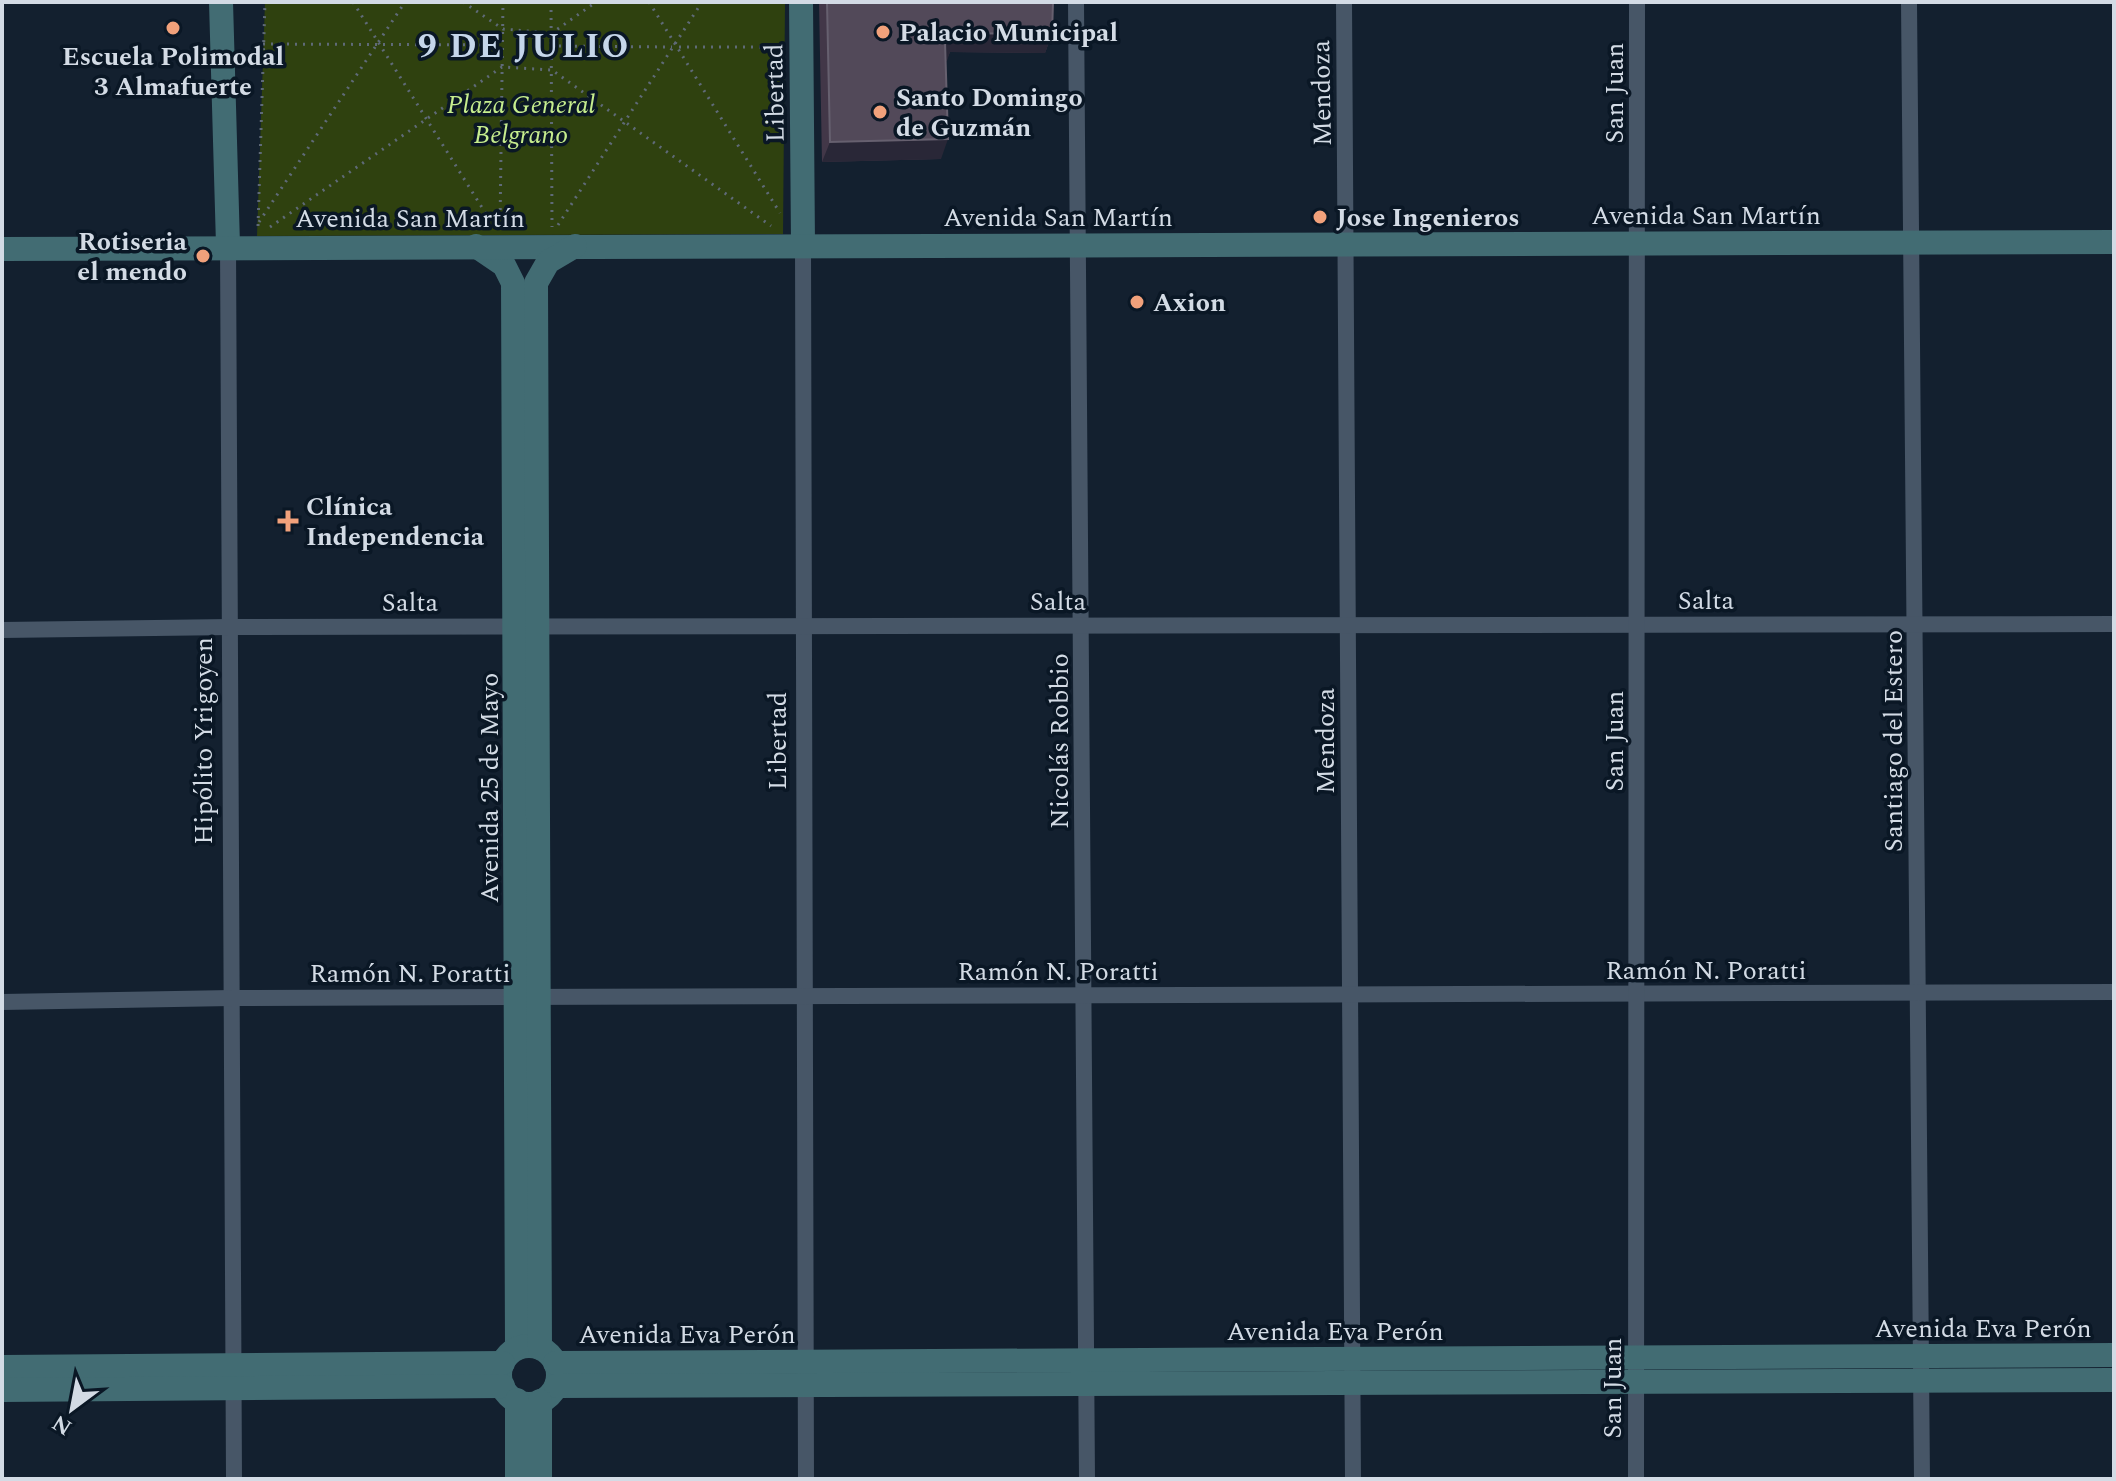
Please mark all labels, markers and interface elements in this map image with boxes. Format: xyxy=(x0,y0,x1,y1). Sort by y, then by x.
place label: Palacio Municipal xyxy=(899,13,1118,53)
marker: Escuela Polimodal 3 Almafuerte xyxy=(164,19,182,37)
district label: 9 DE JULIO xyxy=(418,21,630,73)
marker: Palacio Municipal xyxy=(874,23,892,41)
place label: Escuela Polimodal 3 Almafuerte xyxy=(62,37,284,107)
street label: Mendoza xyxy=(1301,39,1343,146)
street label: Libertad xyxy=(754,43,796,143)
street label: San Juan xyxy=(1595,43,1635,143)
place label: Santo Domingo de Guzmán xyxy=(896,78,1083,148)
park label: Plaza General Belgrano xyxy=(447,85,596,155)
marker: Santo Domingo de Guzmán xyxy=(871,103,889,121)
street label: Avenida San Martín xyxy=(1591,196,1821,236)
street label: Avenida San Martín xyxy=(943,198,1173,238)
place label: Jose Ingenieros xyxy=(1336,198,1520,238)
street label: Avenida San Martín xyxy=(295,199,525,239)
marker: Jose Ingenieros xyxy=(1311,208,1329,226)
place label: Rotiseria el mendo xyxy=(77,222,188,292)
marker: Rotiseria el mendo xyxy=(194,247,212,265)
place label: Axion xyxy=(1153,283,1226,323)
marker: Axion xyxy=(1128,293,1146,311)
place label: Clínica Independencia xyxy=(306,487,485,557)
marker: Clínica Independencia xyxy=(277,510,299,532)
street label: Salta xyxy=(1678,581,1735,621)
street label: Salta xyxy=(1030,582,1087,622)
street label: Salta xyxy=(382,583,439,623)
street label: Santiago del Estero xyxy=(1874,630,1914,852)
street label: Hipólito Yrigoyen xyxy=(184,637,224,845)
street label: Nicolás Robbio xyxy=(1040,653,1080,829)
street label: Avenida 25 de Mayo xyxy=(470,673,510,903)
street label: Mendoza xyxy=(1306,688,1346,794)
street label: San Juan xyxy=(1595,691,1635,791)
street label: Libertad xyxy=(758,692,798,790)
street label: Ramón N. Poratti xyxy=(1605,951,1807,991)
street label: Ramón N. Poratti xyxy=(957,952,1159,992)
street label: Ramón N. Poratti xyxy=(309,954,511,994)
street label: Avenida Eva Perón xyxy=(1874,1309,2092,1349)
street label: Avenida Eva Perón xyxy=(1226,1312,1444,1352)
street label: Avenida Eva Perón xyxy=(578,1315,796,1355)
street label: San Juan xyxy=(1593,1338,1633,1438)
north arrow xyxy=(32,1369,112,1449)
text: N xyxy=(46,1406,79,1443)

